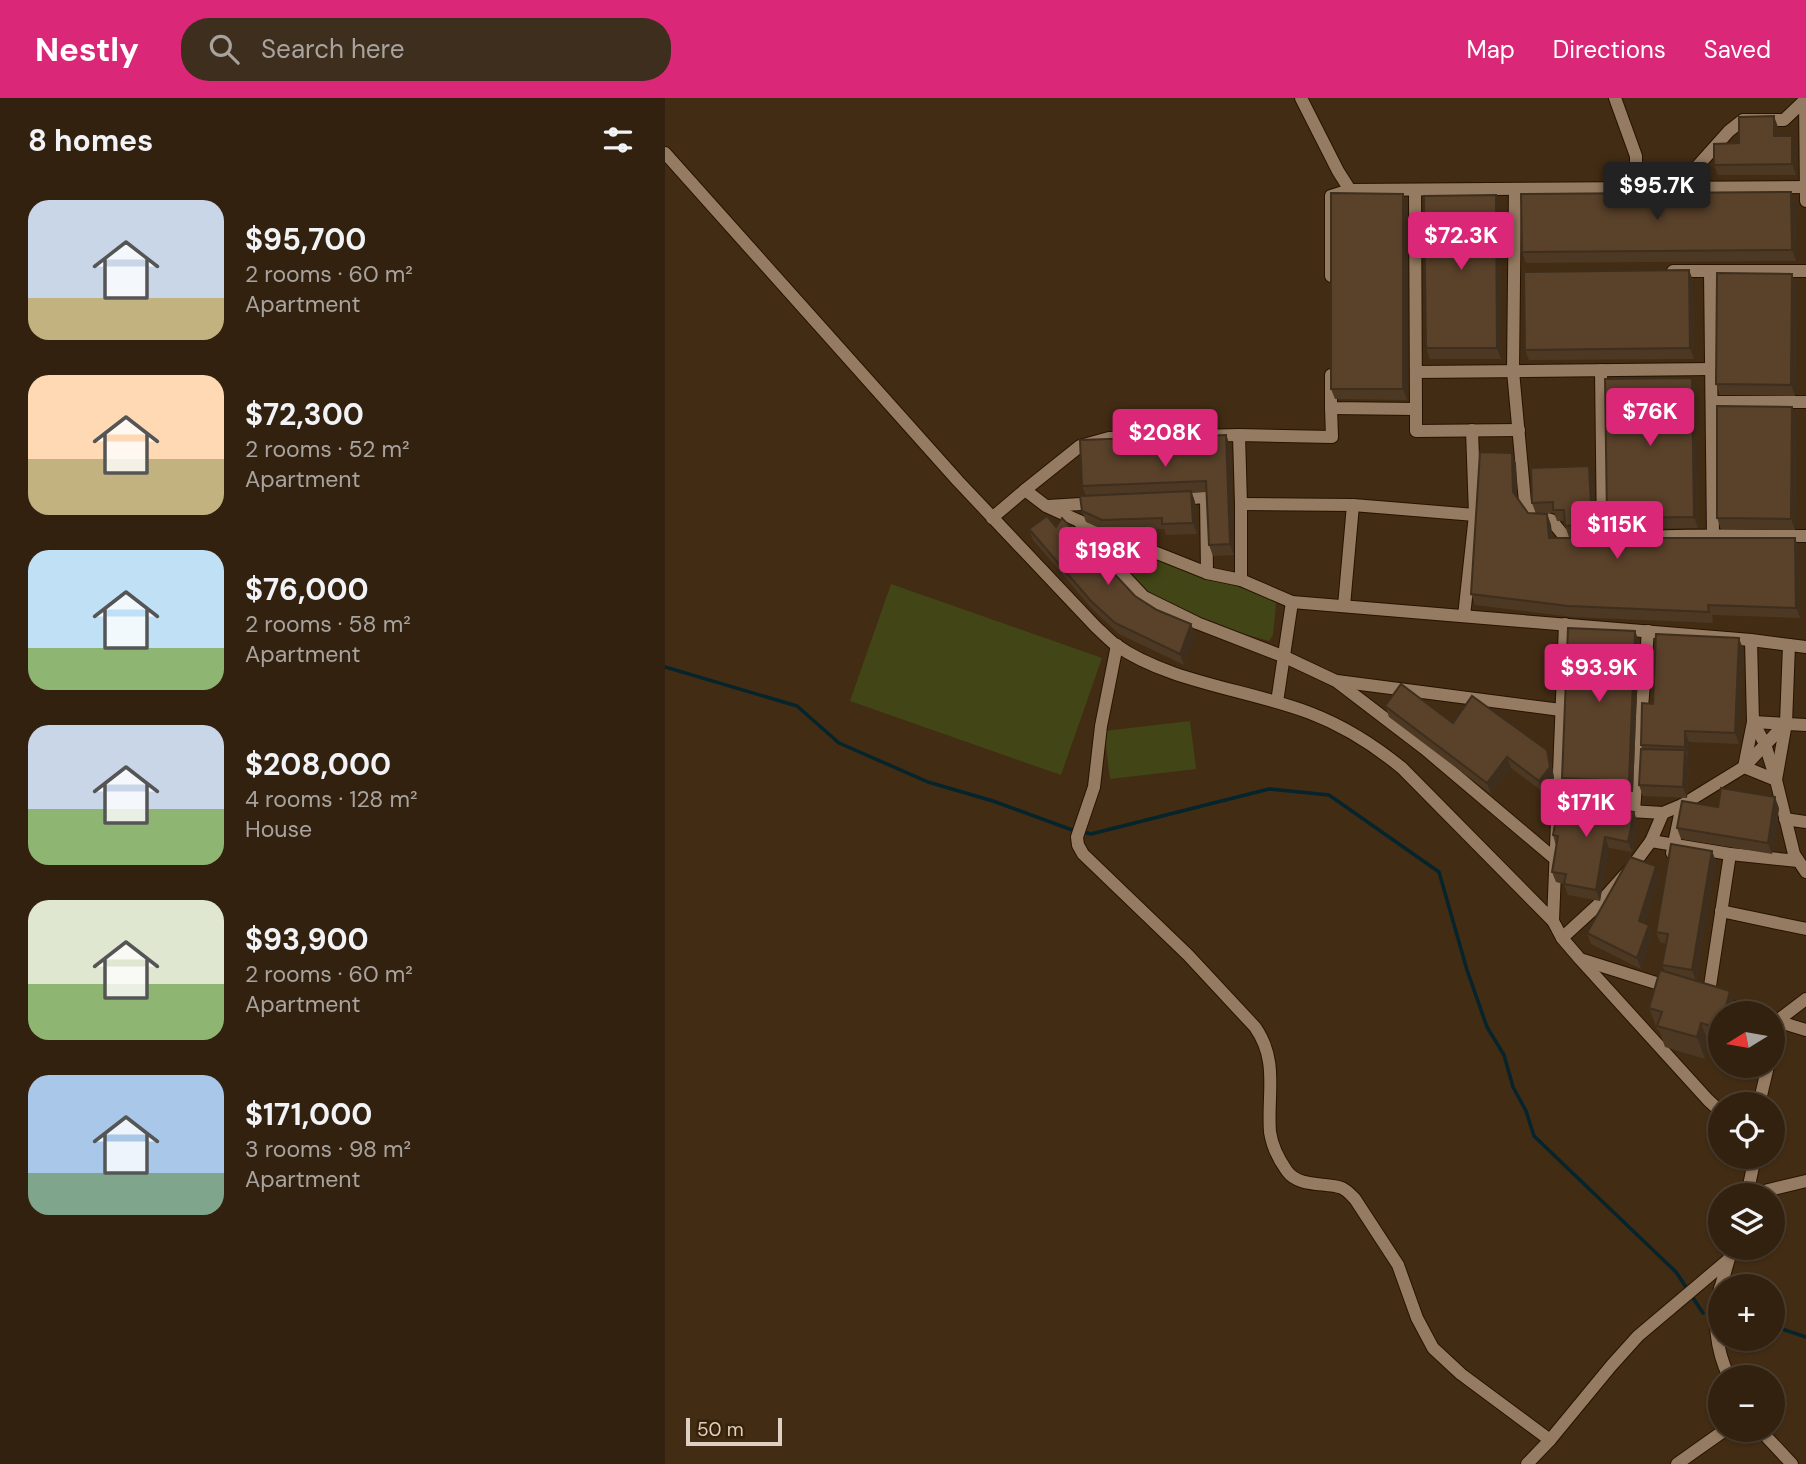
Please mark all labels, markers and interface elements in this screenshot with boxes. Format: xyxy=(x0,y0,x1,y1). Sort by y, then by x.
search box xyxy=(181,18,671,81)
text: Nestly xyxy=(35,28,139,71)
icon: search xyxy=(205,30,243,68)
text: Search here xyxy=(261,32,405,66)
text: Map xyxy=(1467,34,1515,65)
text: Directions xyxy=(1553,34,1666,65)
text: Saved xyxy=(1704,34,1771,65)
text: 8 homes xyxy=(28,121,153,160)
icon: filters xyxy=(599,121,637,159)
pin: $95.7K xyxy=(1600,162,1714,222)
text: $95.7K xyxy=(1619,170,1695,200)
pin: $72.3K xyxy=(1404,212,1518,272)
text: $95,700 xyxy=(245,220,366,259)
text: $72.3K xyxy=(1424,220,1498,250)
icon: home xyxy=(84,228,168,312)
text: 2 rooms · 60 m² xyxy=(245,259,413,289)
text: Apartment xyxy=(245,289,360,319)
pin: $76K xyxy=(1609,388,1691,448)
text: $72,300 xyxy=(245,395,364,434)
text: $76K xyxy=(1622,396,1678,426)
icon: home xyxy=(84,403,168,487)
pin: $208K xyxy=(1116,410,1214,469)
text: $208K xyxy=(1129,417,1201,447)
text: 2 rooms · 52 m² xyxy=(245,434,410,464)
text: Apartment xyxy=(245,464,360,494)
pin: $115K xyxy=(1568,502,1666,561)
text: $115K xyxy=(1587,509,1647,539)
pin: $198K xyxy=(1059,528,1157,587)
text: $198K xyxy=(1075,535,1141,565)
text: $76,000 xyxy=(245,570,369,609)
icon: home xyxy=(84,578,168,662)
text: 2 rooms · 58 m² xyxy=(245,609,411,639)
text: Apartment xyxy=(245,639,360,669)
pin: $93.9K xyxy=(1542,644,1656,704)
text: $93.9K xyxy=(1561,652,1637,682)
text: $208,000 xyxy=(245,745,391,784)
icon: home xyxy=(84,753,168,837)
pin: $171K xyxy=(1537,780,1635,839)
text: 4 rooms · 128 m² xyxy=(245,784,417,814)
text: $171K xyxy=(1557,787,1615,817)
text: House xyxy=(245,814,312,844)
text: $93,900 xyxy=(245,920,369,959)
icon: home xyxy=(84,928,168,1012)
text: 2 rooms · 60 m² xyxy=(245,959,413,989)
text: Apartment xyxy=(245,989,360,1019)
north arrow xyxy=(1708,1001,1785,1078)
map controls xyxy=(1708,1001,1785,1442)
button: locate xyxy=(1708,1092,1785,1169)
text: $171,000 xyxy=(245,1095,372,1134)
icon: home xyxy=(84,1103,168,1187)
text: 3 rooms · 98 m² xyxy=(245,1134,411,1164)
text: Apartment xyxy=(245,1164,360,1194)
button: layers xyxy=(1708,1183,1785,1260)
button: + xyxy=(1708,1274,1785,1351)
button: − xyxy=(1708,1365,1785,1442)
scale bar xyxy=(686,1415,782,1447)
text: 50 m xyxy=(697,1417,744,1442)

